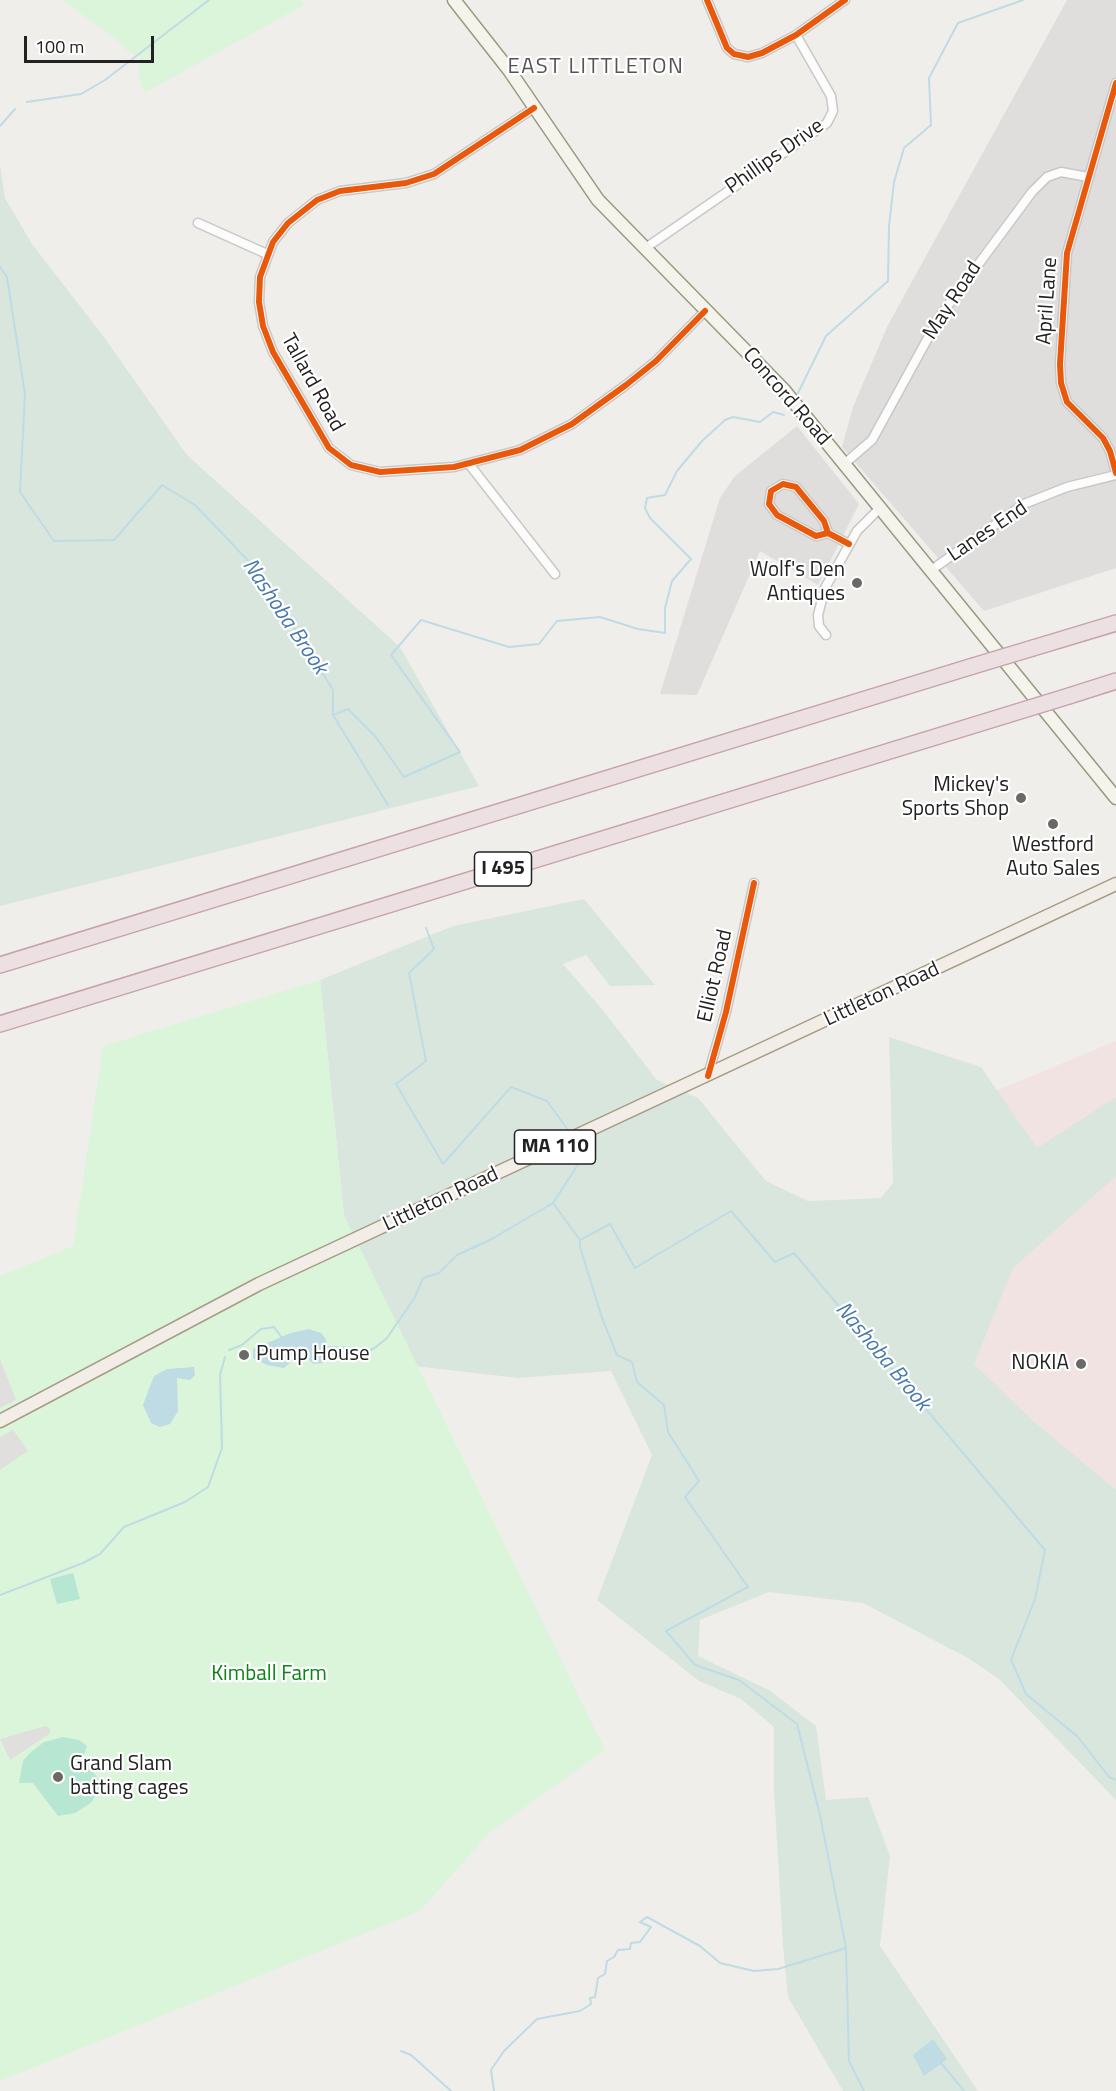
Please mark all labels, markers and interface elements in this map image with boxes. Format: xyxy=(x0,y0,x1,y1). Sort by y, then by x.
scale bar xyxy=(27,24,158,62)
text: 100 m xyxy=(35,33,84,60)
district label: EAST LITTLETON xyxy=(508,55,684,81)
street label: Phillips Drive xyxy=(721,114,829,200)
street label: May Road xyxy=(918,257,988,345)
street label: April Lane xyxy=(1032,257,1064,345)
street label: Tallard Road xyxy=(275,330,349,436)
street label: Concord Road xyxy=(737,343,835,451)
street label: Lanes End xyxy=(943,496,1033,568)
water label: Nashoba Brook xyxy=(236,554,332,680)
place label: Wolf's Den Antiques xyxy=(750,558,845,608)
marker: Wolf's Den Antiques xyxy=(850,576,864,590)
place label: Mickey's Sports Shop xyxy=(902,773,1009,823)
marker: Mickey's Sports Shop xyxy=(1014,791,1028,805)
marker: Westford Auto Sales xyxy=(1046,817,1060,831)
place label: Westford Auto Sales xyxy=(1006,833,1100,883)
road number: I 495 xyxy=(474,852,532,886)
street label: Elliot Road xyxy=(693,927,739,1025)
street label: Littleton Road xyxy=(820,957,944,1033)
road number: MA 110 xyxy=(514,1130,596,1164)
street label: Littleton Road xyxy=(379,1162,503,1238)
water label: Nashoba Brook xyxy=(829,1297,935,1417)
place label: Pump House xyxy=(256,1342,370,1368)
marker: Pump House xyxy=(237,1348,251,1362)
place label: NOKIA xyxy=(1011,1351,1069,1377)
marker: NOKIA xyxy=(1074,1357,1088,1371)
park label: Kimball Farm xyxy=(211,1662,327,1688)
place label: Grand Slam batting cages xyxy=(70,1752,188,1802)
marker: Grand Slam batting cages xyxy=(51,1770,65,1784)

